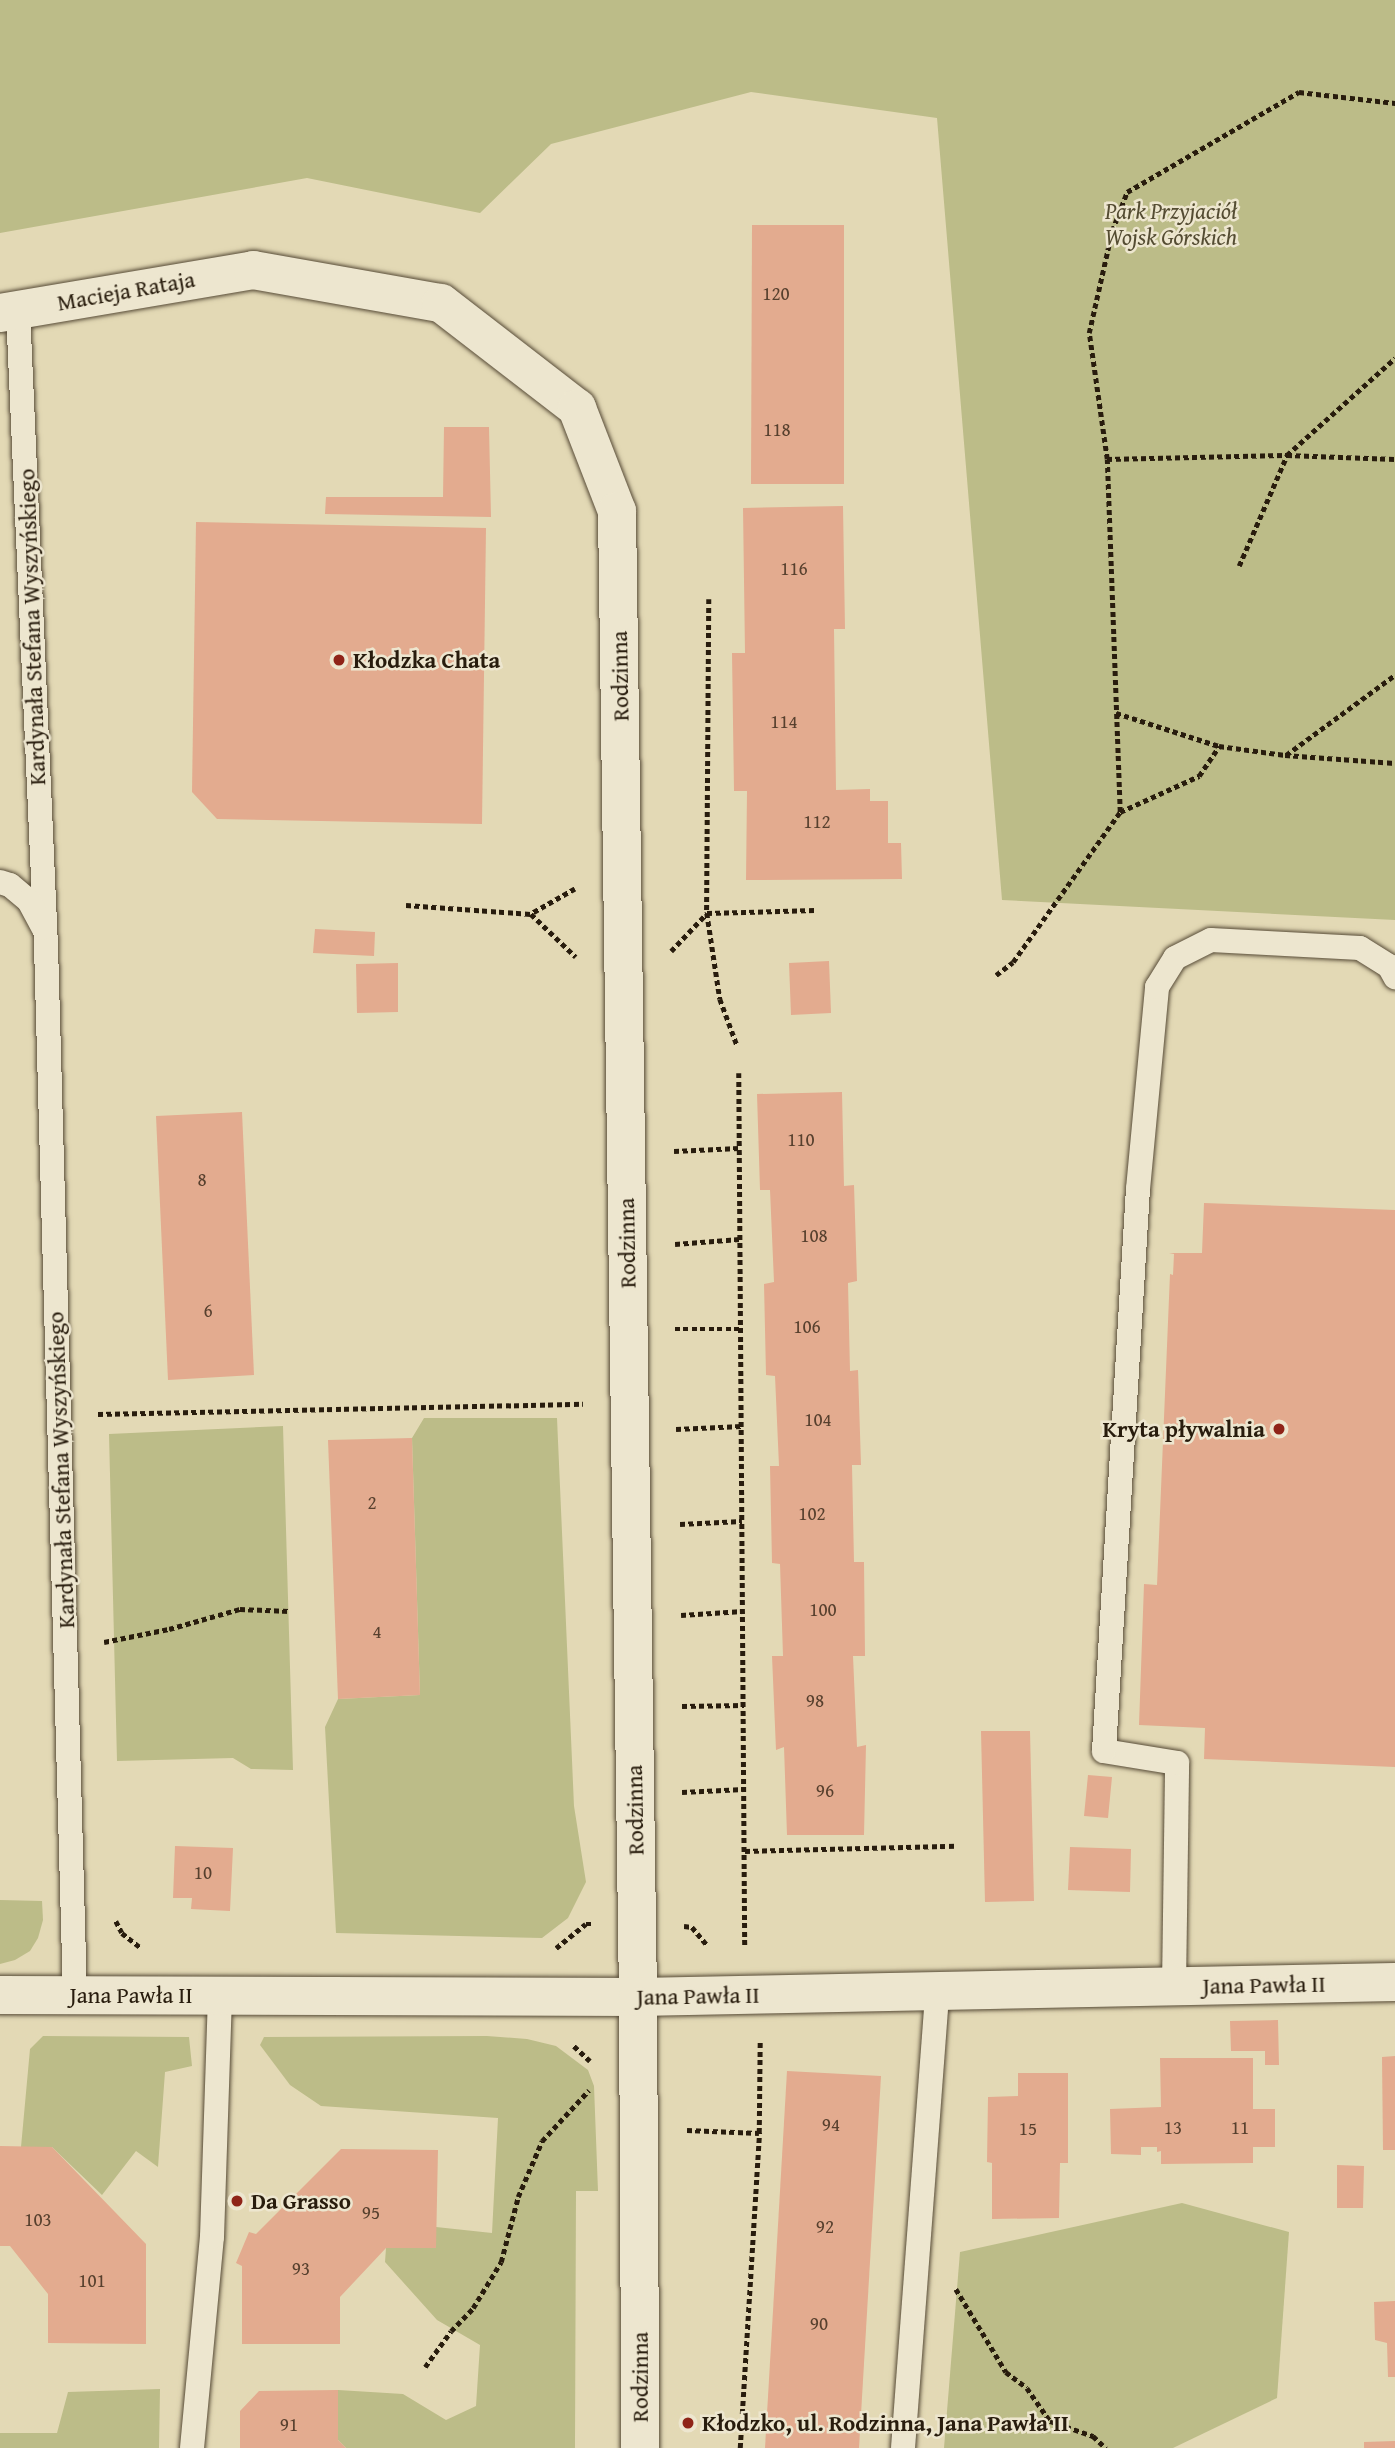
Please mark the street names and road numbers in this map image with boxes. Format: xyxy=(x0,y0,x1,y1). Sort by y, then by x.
street label: Macieja Rataja xyxy=(55,265,197,317)
street label: Kardynała Stefana Wyszyńskiego xyxy=(13,468,51,786)
street label: Rodzinna xyxy=(605,631,635,721)
street label: Rodzinna xyxy=(612,1198,642,1288)
street label: Kardynała Stefana Wyszyńskiego xyxy=(42,1311,80,1629)
street label: Rodzinna xyxy=(620,1765,650,1855)
street label: Jana Pawła II xyxy=(1202,1970,1326,2000)
street label: Jana Pawła II xyxy=(69,1981,193,2009)
street label: Jana Pawła II xyxy=(636,1981,760,2011)
street label: Rodzinna xyxy=(626,2332,654,2422)

